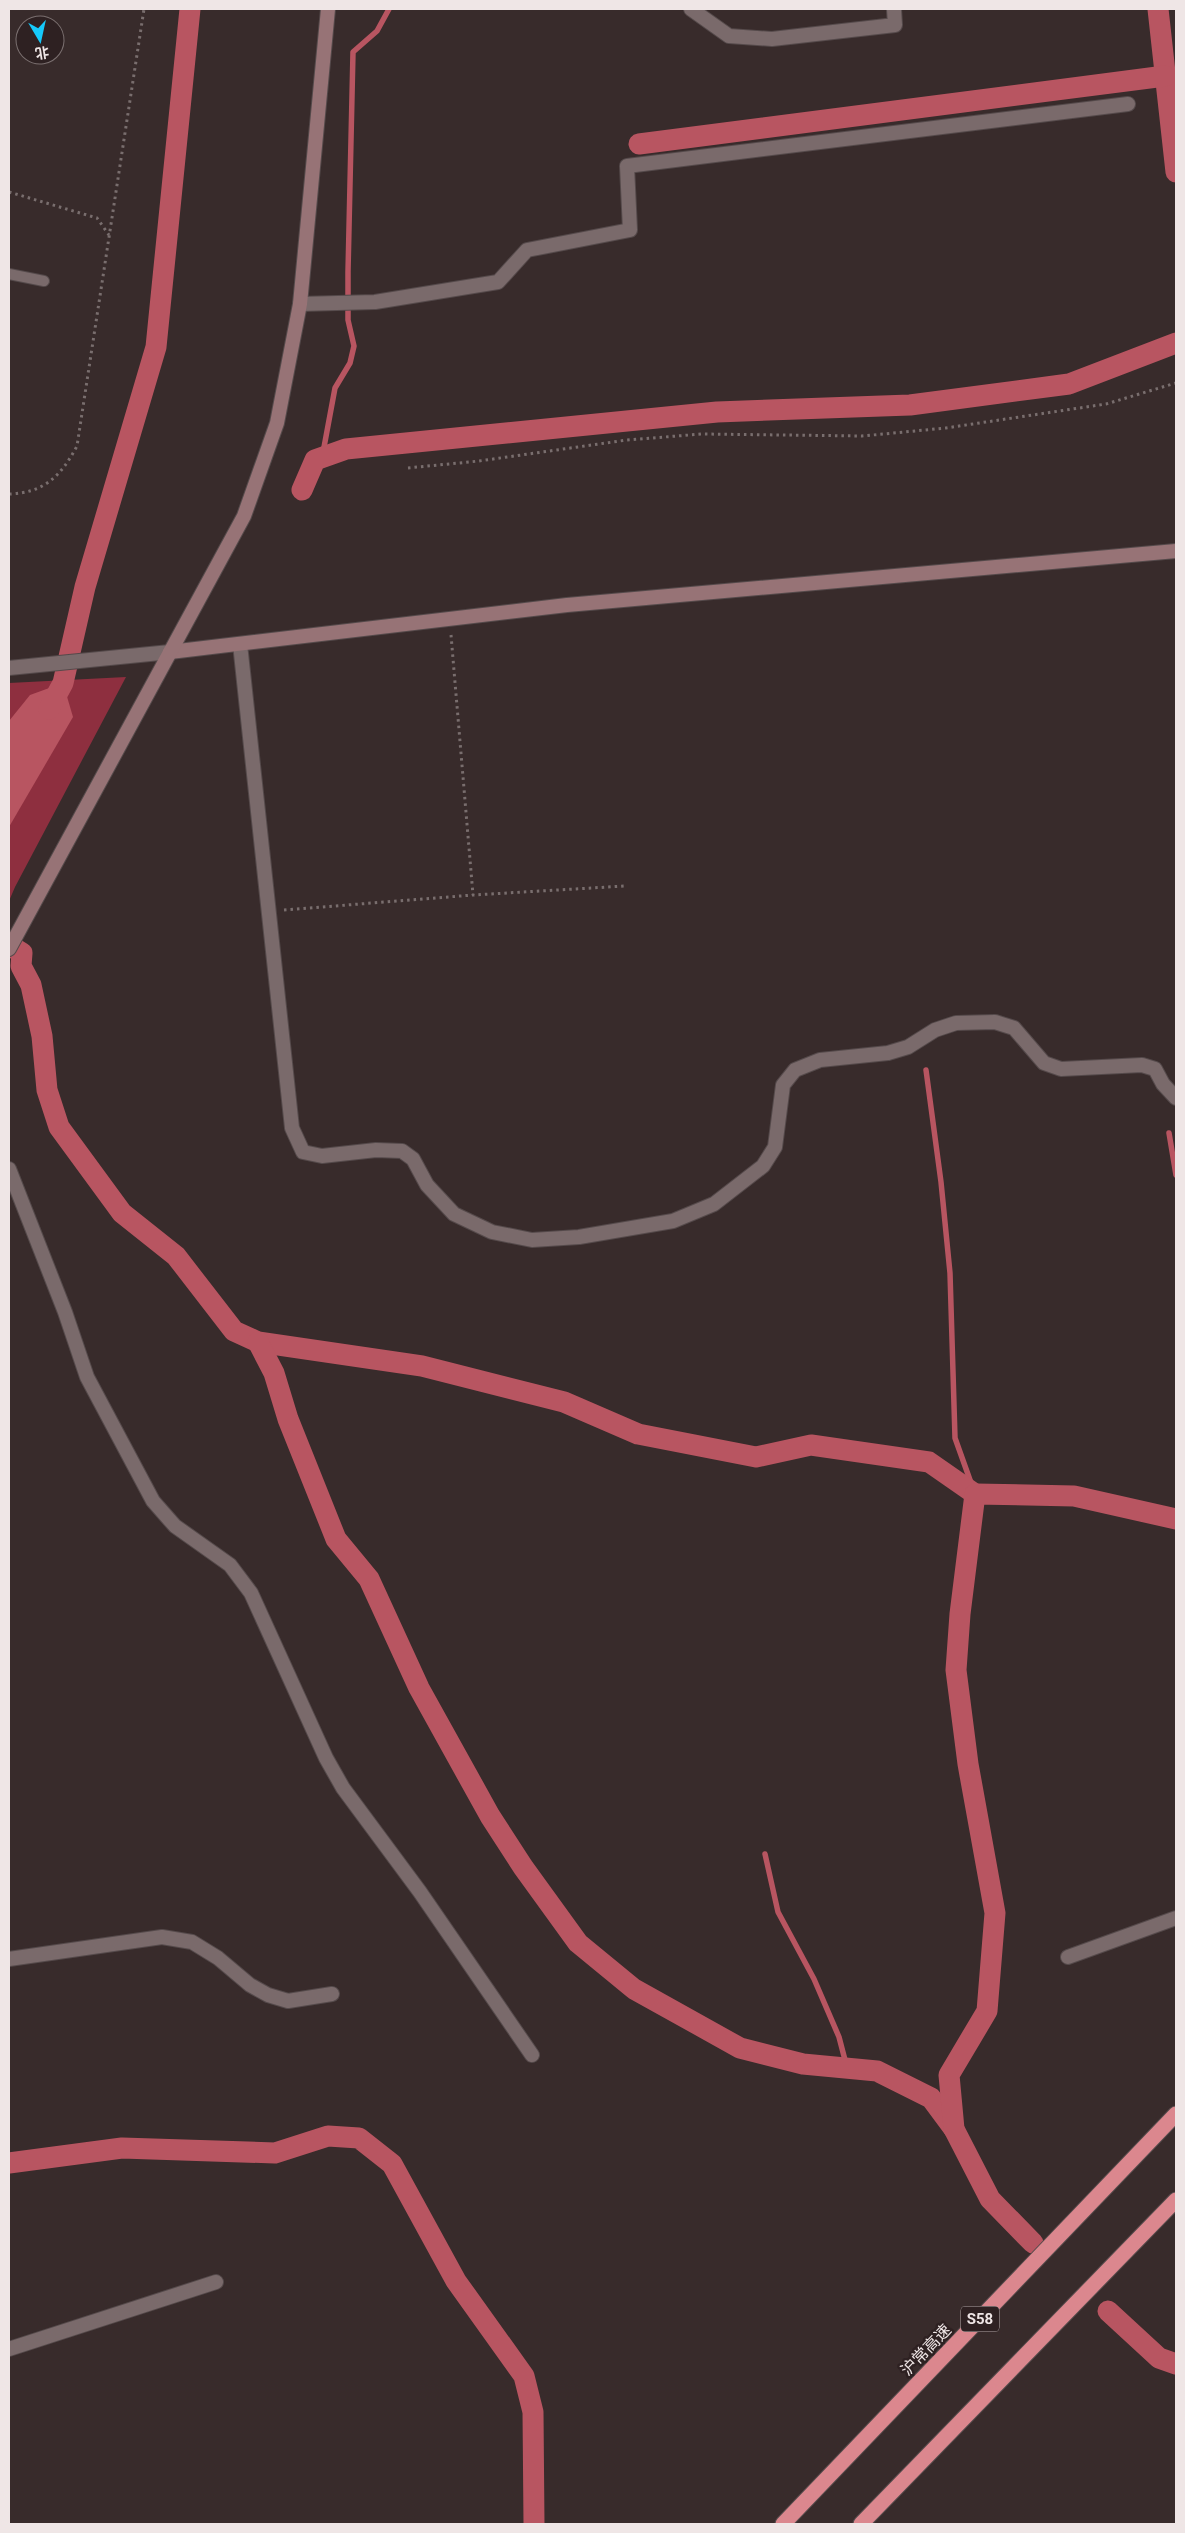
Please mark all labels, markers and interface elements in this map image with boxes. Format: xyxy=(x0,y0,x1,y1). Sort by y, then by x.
north arrow xyxy=(15,15,65,65)
text: 北 xyxy=(34,44,50,62)
road number: S58 xyxy=(961,2306,999,2332)
street label: 沪常高速 xyxy=(897,2320,955,2380)

